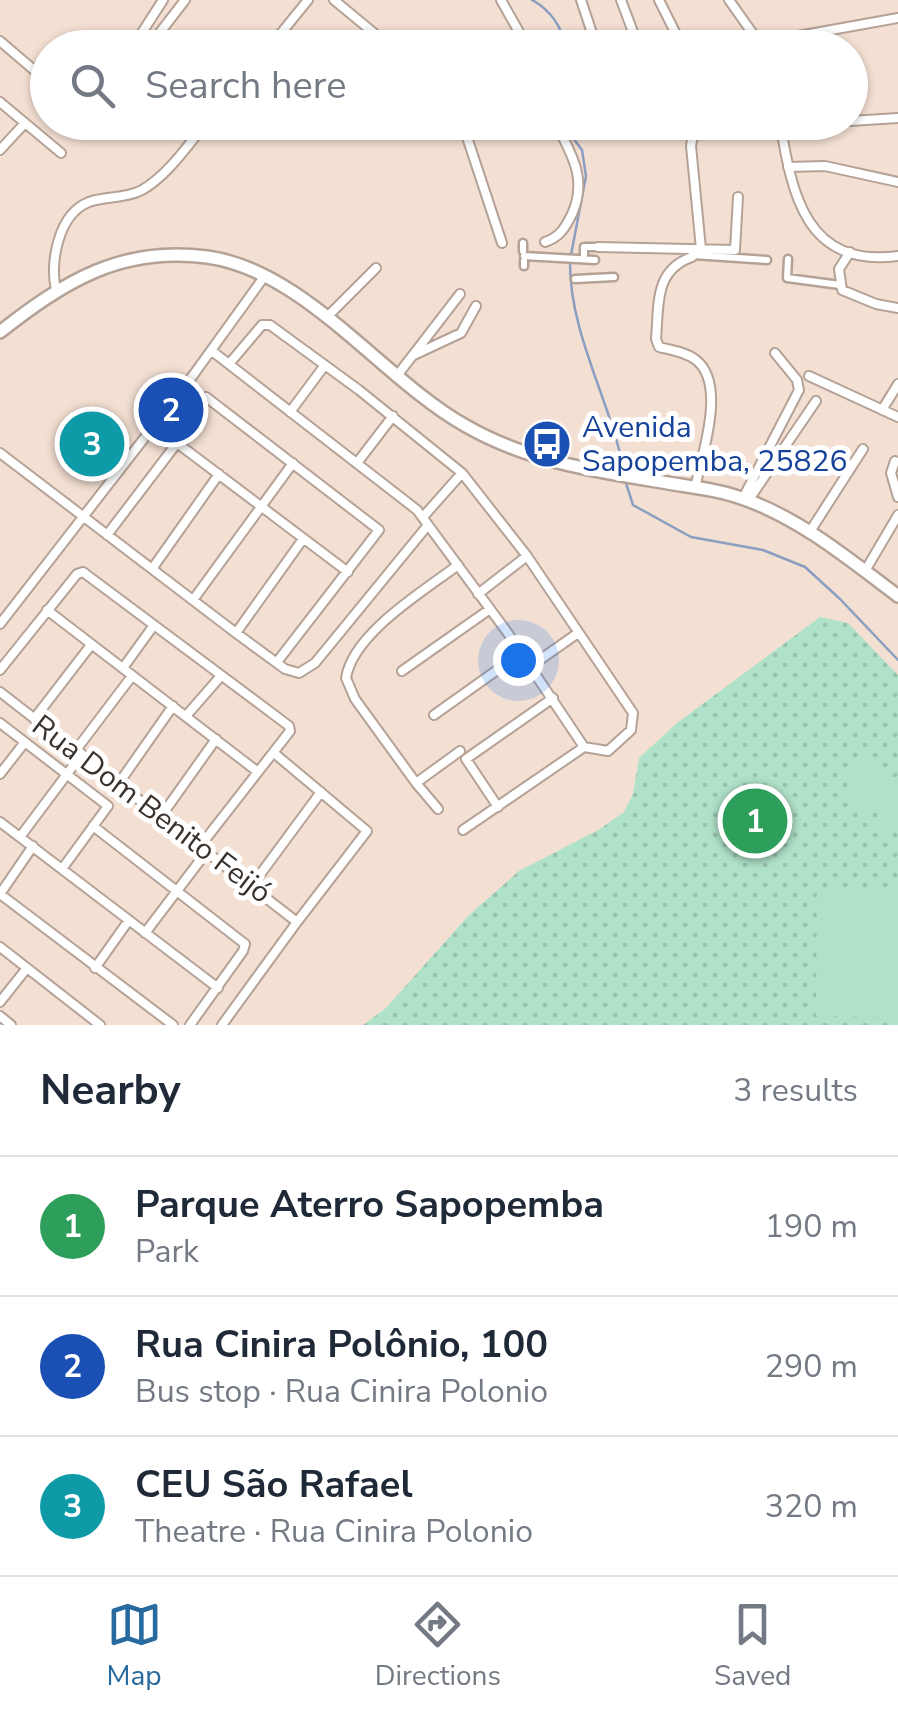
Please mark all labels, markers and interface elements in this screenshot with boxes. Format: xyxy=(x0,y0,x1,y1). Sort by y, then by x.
search box xyxy=(30,30,868,140)
icon: search xyxy=(65,58,120,113)
text: Search here xyxy=(145,60,346,111)
pin: 2 xyxy=(138,372,204,448)
pin: 3 xyxy=(59,406,124,482)
place label: Avenida Sapopemba, 25826 xyxy=(582,407,848,482)
bus stop icon: Avenida Sapopemba, 25826 xyxy=(521,418,573,470)
your location xyxy=(493,635,544,686)
street label: Rua Dom Benito Feijó xyxy=(23,706,280,913)
pin: 1 xyxy=(722,784,788,858)
text: Nearby xyxy=(40,1062,181,1119)
text: 3 results xyxy=(733,1069,858,1112)
text: Parque Aterro Sapopemba xyxy=(135,1179,604,1230)
text: 1 xyxy=(63,1205,82,1248)
text: 190 m xyxy=(765,1205,858,1248)
text: Park xyxy=(135,1230,199,1273)
text: Rua Cinira Polônio, 100 xyxy=(135,1319,548,1370)
text: 2 xyxy=(63,1345,82,1388)
text: 290 m xyxy=(765,1345,858,1388)
text: Bus stop · Rua Cinira Polonio xyxy=(135,1370,548,1413)
text: CEU São Rafael xyxy=(135,1459,413,1510)
text: 3 xyxy=(63,1485,82,1528)
text: 320 m xyxy=(765,1485,858,1528)
text: Theatre · Rua Cinira Polonio xyxy=(135,1510,533,1553)
tab: Map xyxy=(107,1597,162,1695)
tab: Directions xyxy=(375,1597,501,1695)
tab: Saved xyxy=(714,1597,791,1695)

